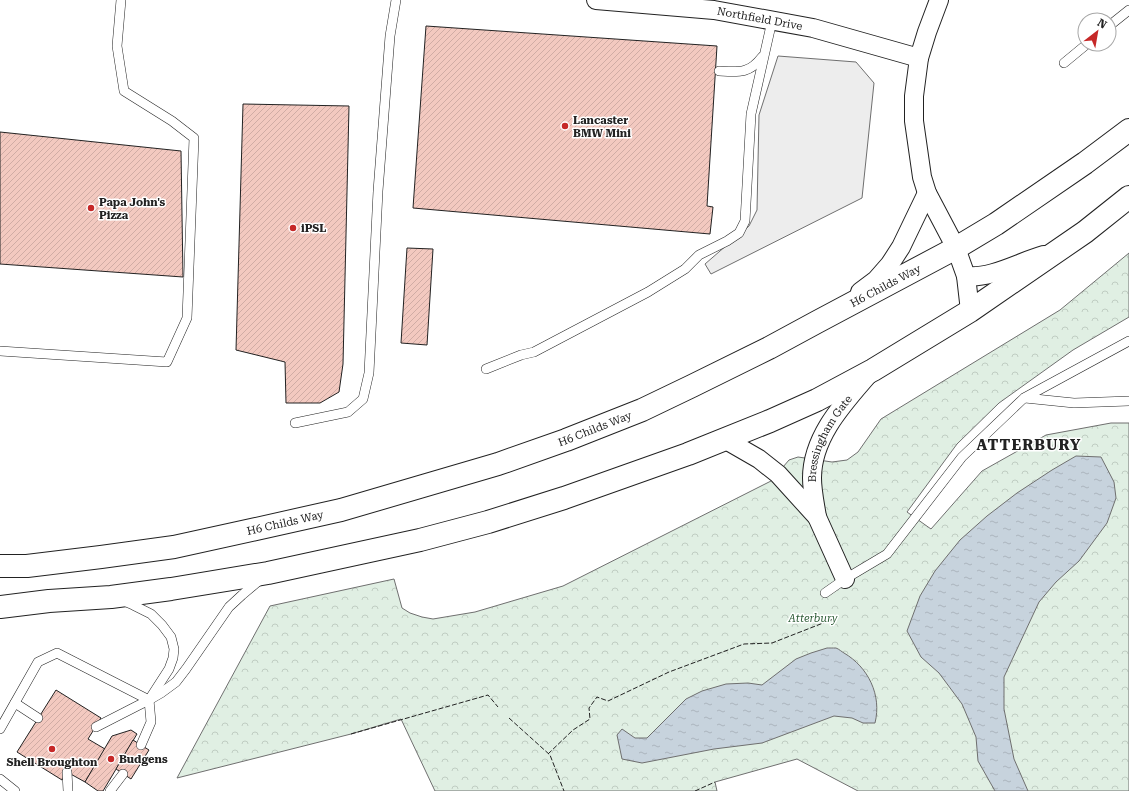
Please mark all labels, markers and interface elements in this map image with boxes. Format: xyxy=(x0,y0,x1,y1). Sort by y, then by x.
street label: Northfield Drive xyxy=(716,5,804,33)
north arrow xyxy=(1077,12,1117,52)
text: N xyxy=(1095,16,1109,32)
place label: Lancaster BMW Mini xyxy=(573,114,631,140)
marker: Lancaster BMW Mini xyxy=(560,121,570,131)
place label: Papa John's Pizza xyxy=(99,196,165,222)
marker: Papa John's Pizza xyxy=(86,203,96,213)
place label: iPSL xyxy=(301,222,326,235)
marker: iPSL xyxy=(288,223,298,233)
street label: H6 Childs Way xyxy=(848,262,923,310)
street label: Bressingham Gate xyxy=(806,393,855,482)
street label: H6 Childs Way xyxy=(556,409,634,449)
district label: ATTERBURY xyxy=(977,436,1081,454)
street label: H6 Childs Way xyxy=(246,508,325,538)
park label: Atterbury xyxy=(788,612,838,625)
marker: Shell Broughton xyxy=(47,744,57,754)
place label: Budgens xyxy=(119,753,168,766)
marker: Budgens xyxy=(106,754,116,764)
place label: Shell Broughton xyxy=(7,756,98,769)

